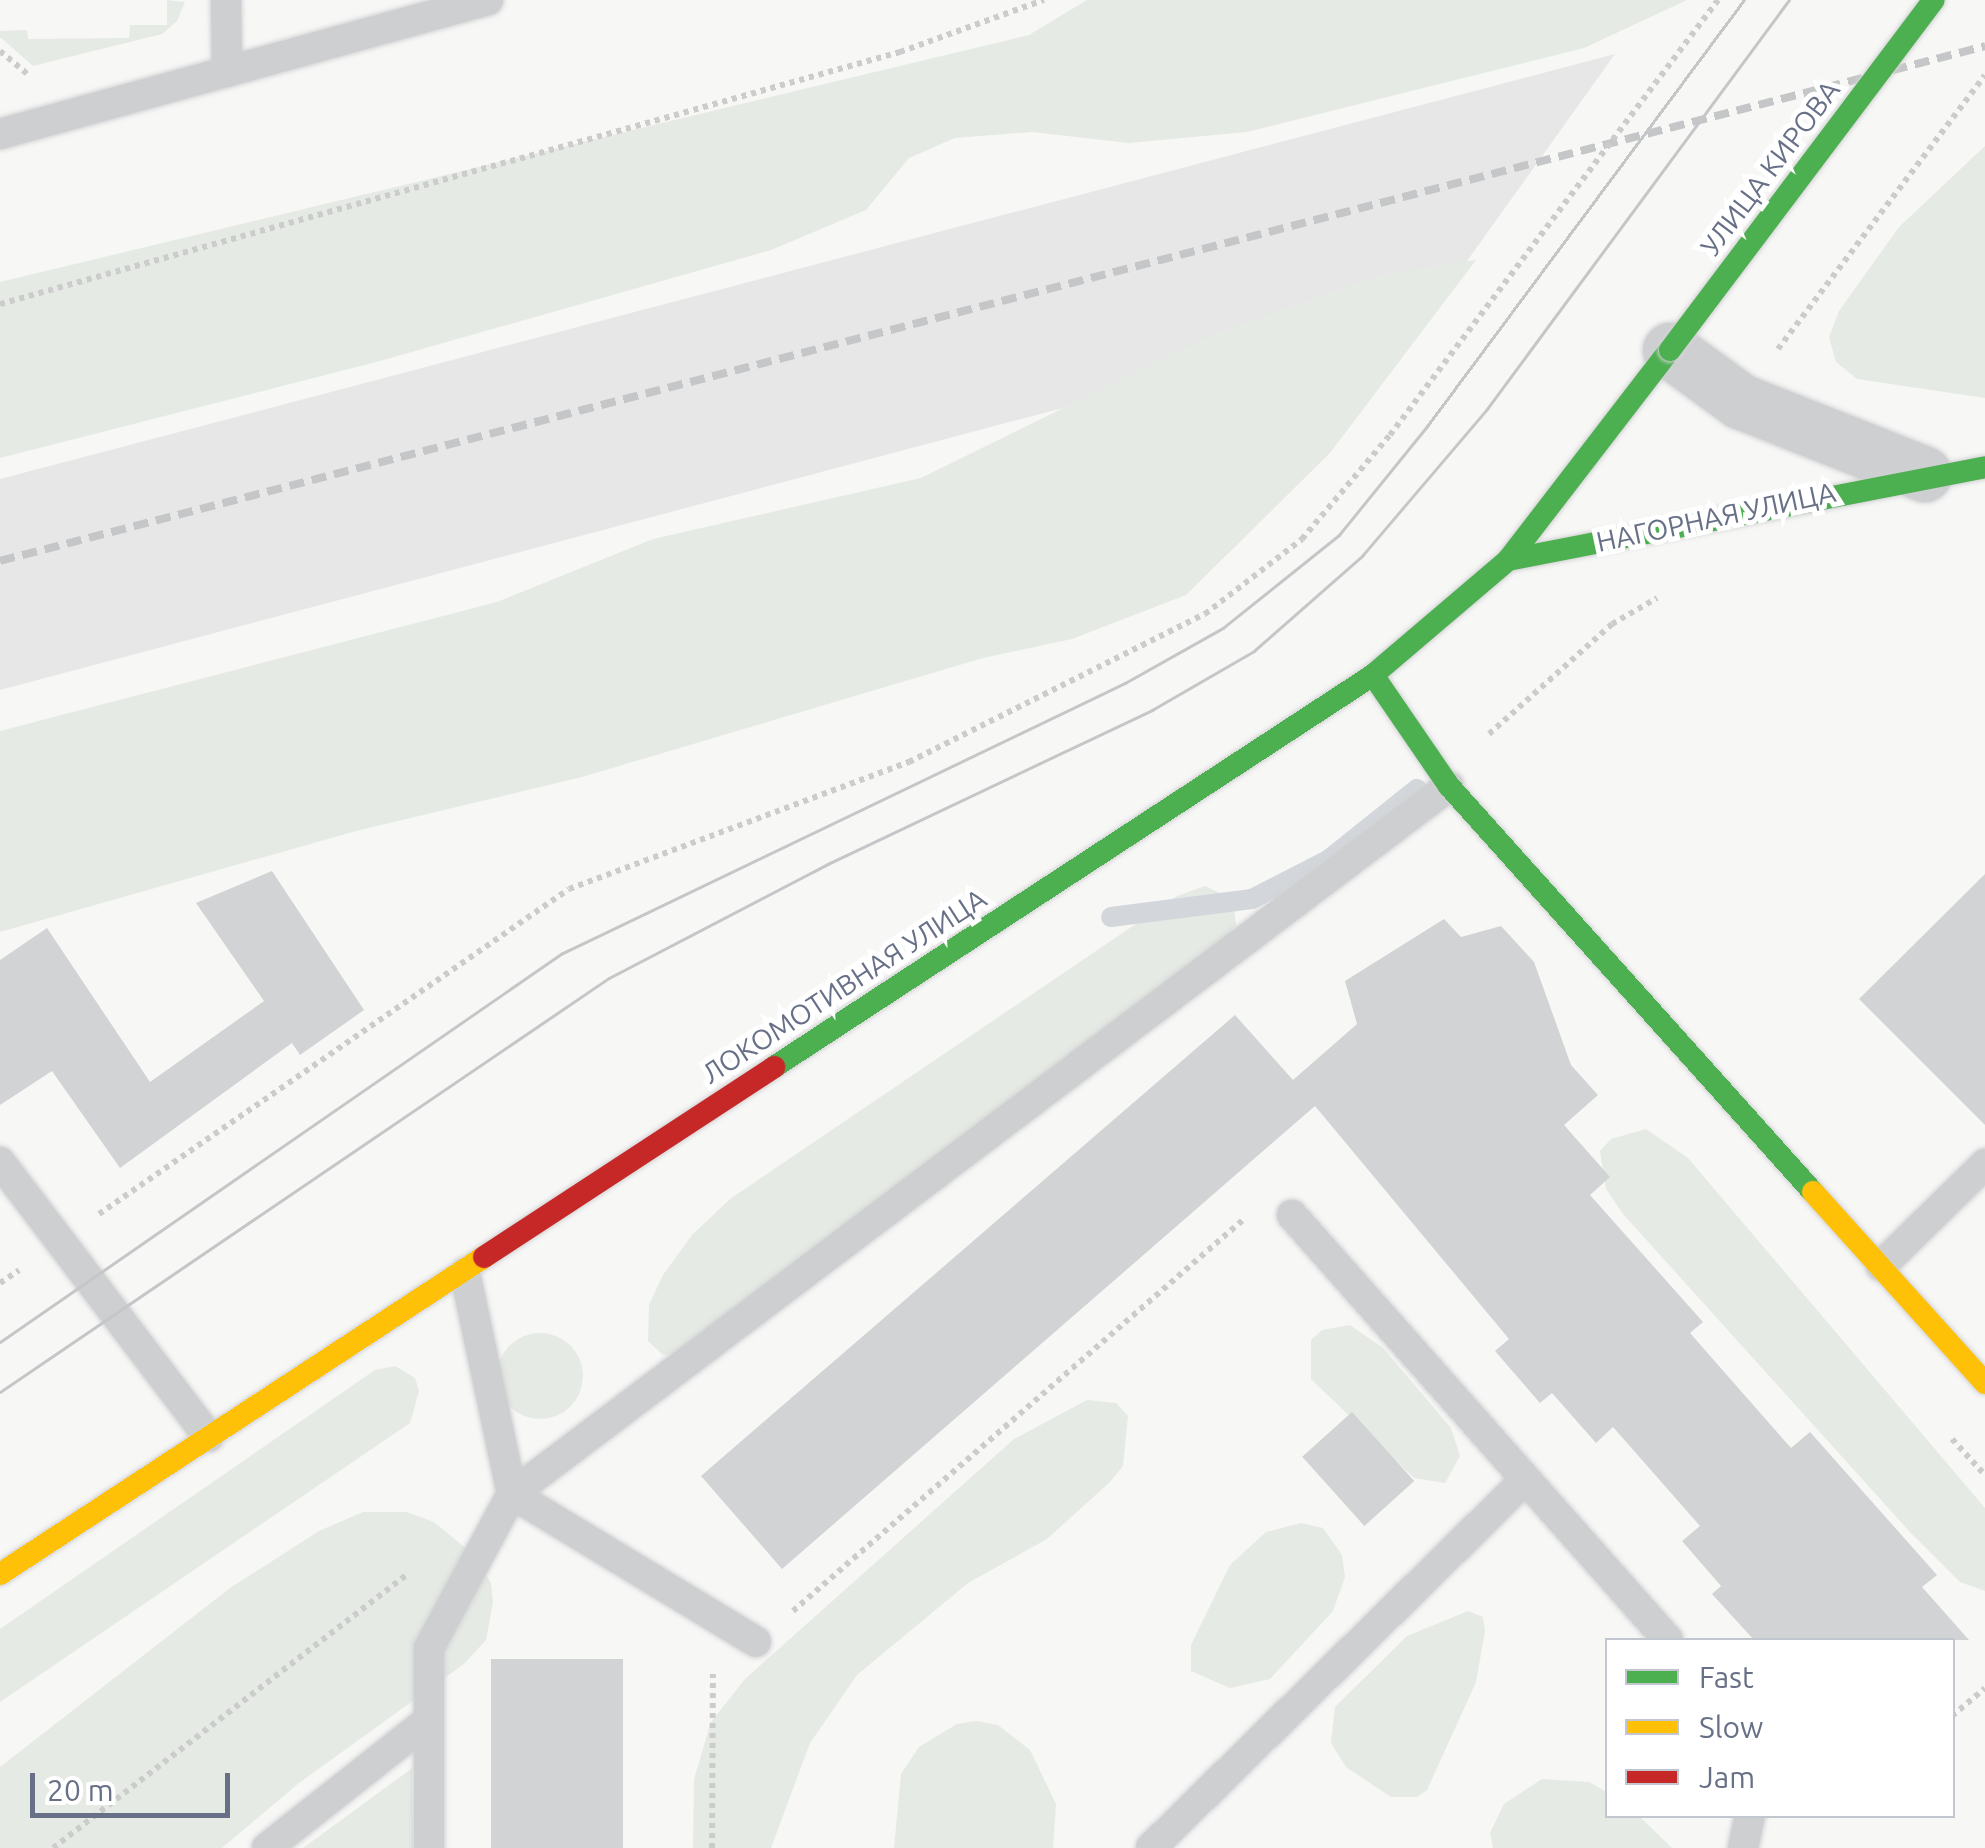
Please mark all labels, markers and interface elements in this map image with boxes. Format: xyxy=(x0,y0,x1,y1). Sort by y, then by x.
street label: УЛИЦА КИРОВА xyxy=(1693,74,1847,262)
street label: НАГОРНАЯ УЛИЦА xyxy=(1593,475,1839,559)
street label: ЛОКОМОТИВНАЯ УЛИЦА xyxy=(695,881,993,1091)
legend xyxy=(1605,1638,1955,1818)
text: Fast xyxy=(1699,1660,1754,1694)
text: Slow xyxy=(1699,1710,1763,1744)
scale bar xyxy=(35,1753,235,1815)
text: Jam xyxy=(1699,1760,1755,1794)
text: 20 m xyxy=(47,1773,114,1807)

